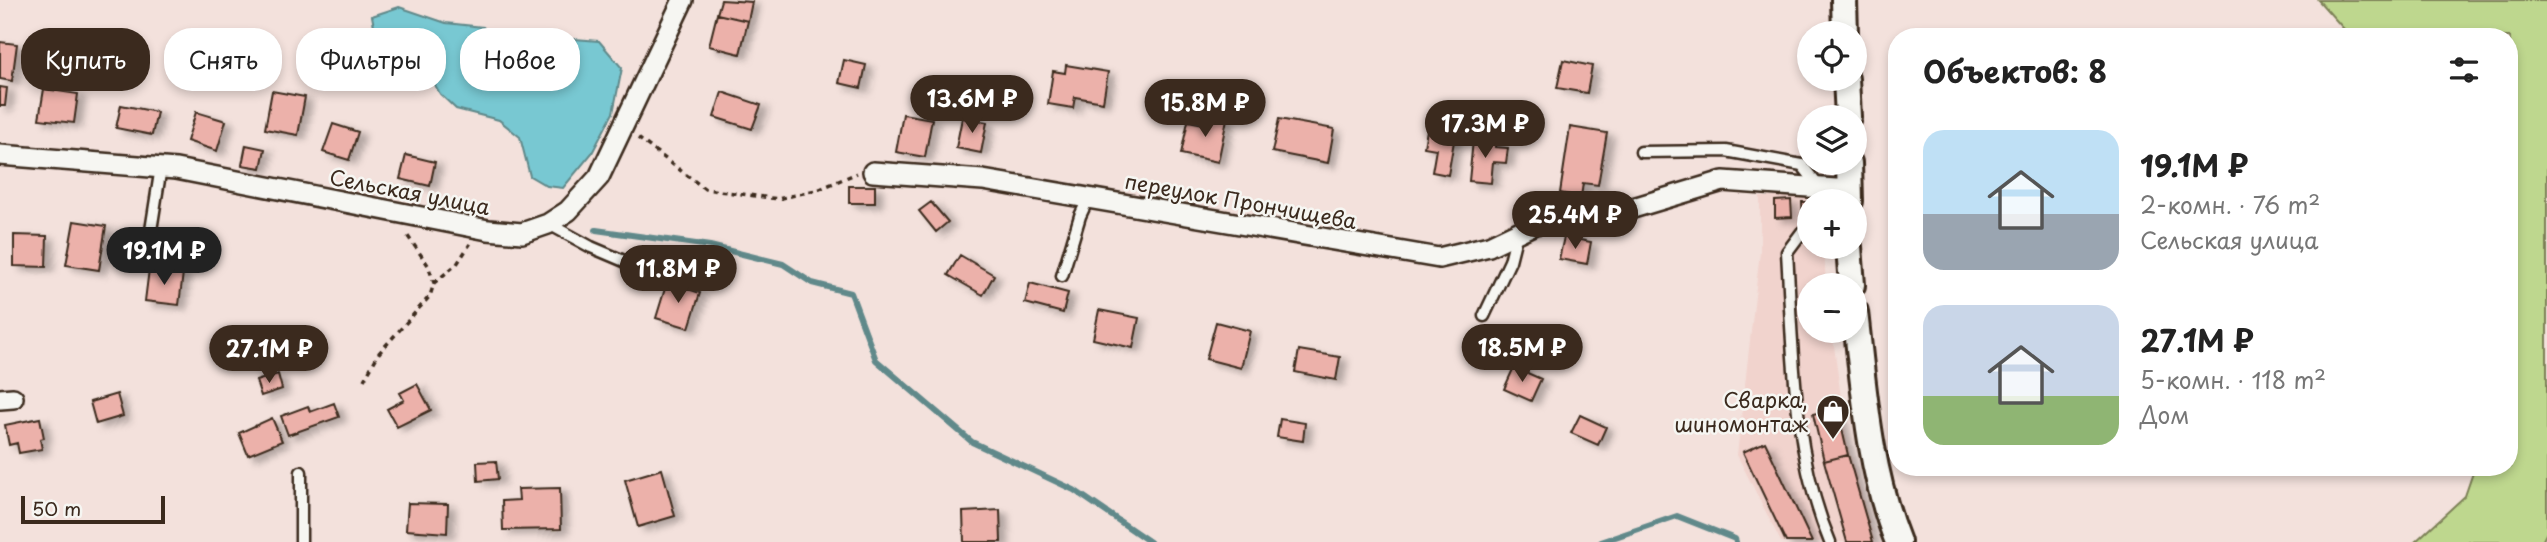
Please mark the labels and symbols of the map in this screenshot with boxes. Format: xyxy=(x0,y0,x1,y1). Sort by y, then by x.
pin: 13.6M ₽ xyxy=(907,76,1037,135)
pin: 15.8M ₽ xyxy=(1140,80,1270,139)
pin: 17.3M ₽ xyxy=(1420,100,1550,160)
street label: Сельская улица xyxy=(327,160,494,222)
street label: переулок Прончищева xyxy=(1122,164,1360,236)
pin: 25.4M ₽ xyxy=(1510,191,1640,251)
pin: 19.1M ₽ xyxy=(99,228,229,287)
pin: 11.8M ₽ xyxy=(613,246,743,305)
pin: 18.5M ₽ xyxy=(1457,324,1587,384)
pin: 27.1M ₽ xyxy=(204,326,334,385)
place label: Сварка, шиномонтаж xyxy=(1674,383,1809,439)
shop icon: Сварка, шиномонтаж xyxy=(1814,392,1852,441)
scale bar xyxy=(21,493,164,525)

